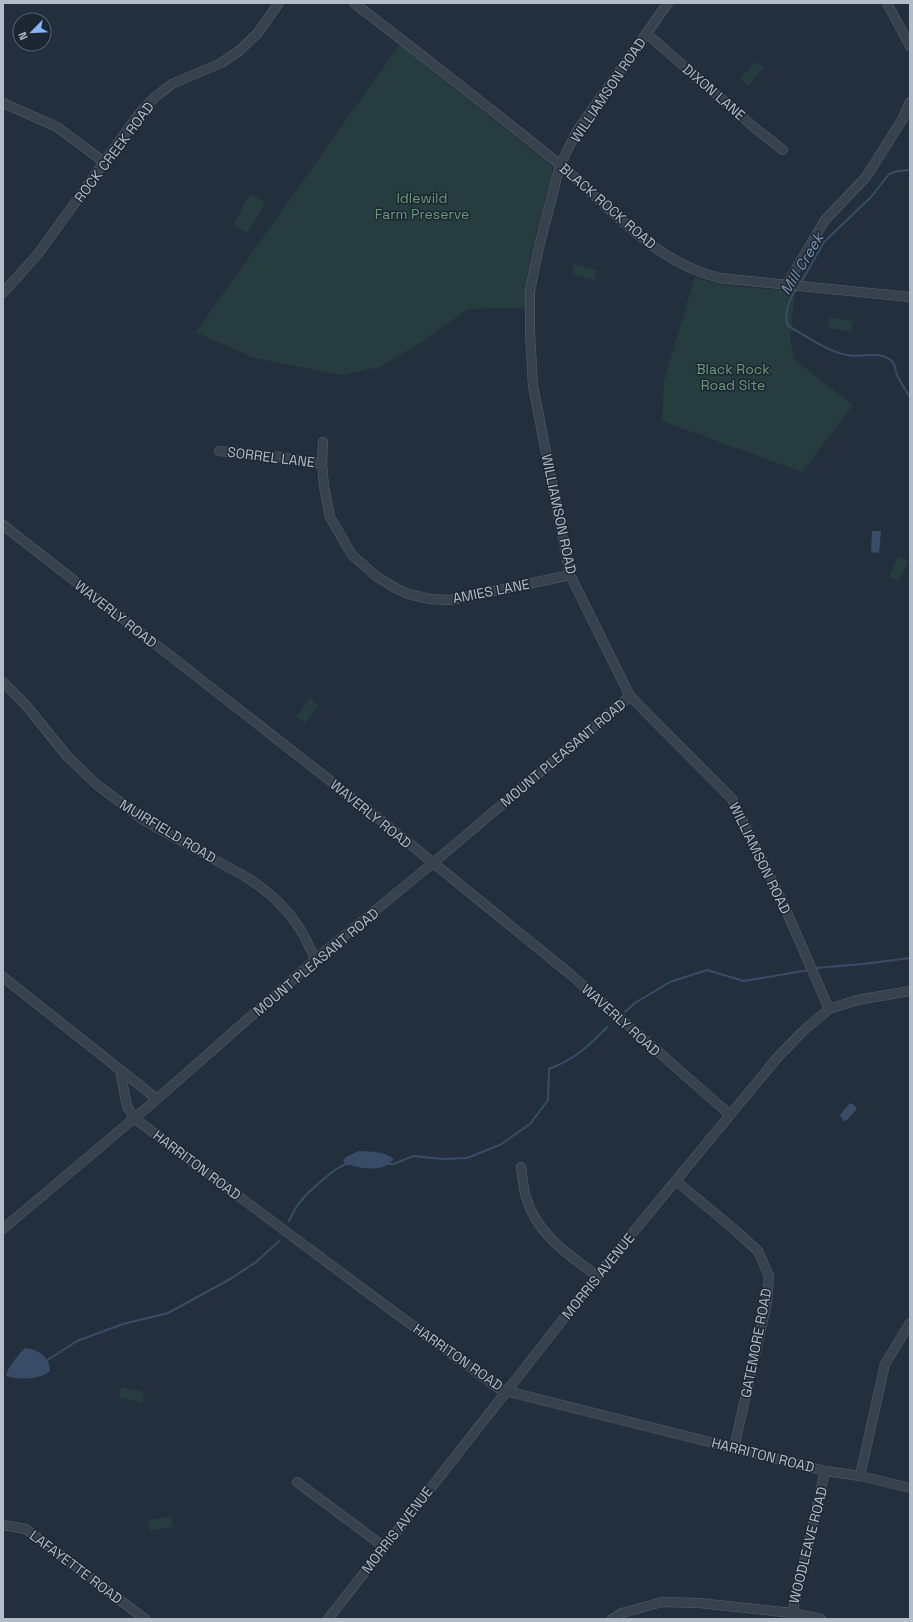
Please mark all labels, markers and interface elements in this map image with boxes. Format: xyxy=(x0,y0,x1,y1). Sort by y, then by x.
north arrow xyxy=(12,12,52,52)
text: N xyxy=(15,30,31,42)
street label: WILLIAMSON ROAD xyxy=(566,34,650,146)
street label: DIXON LANE xyxy=(679,60,749,124)
street label: ROCK CREEK ROAD xyxy=(70,98,158,206)
street label: BLACK ROCK ROAD xyxy=(556,159,660,253)
park label: Idlewild Farm Preserve xyxy=(375,189,469,223)
water label: Mill Creek xyxy=(776,228,828,298)
park label: Black Rock Road Site xyxy=(696,360,770,394)
street label: SORREL LANE xyxy=(226,443,316,471)
street label: WILLIAMSON ROAD xyxy=(537,452,581,576)
street label: AMIES LANE xyxy=(451,575,531,607)
street label: WAVERLY ROAD xyxy=(71,576,161,652)
street label: MOUNT PLEASANT ROAD xyxy=(496,695,630,811)
street label: WAVERLY ROAD xyxy=(327,776,415,852)
street label: MUIRFIELD ROAD xyxy=(117,795,219,867)
street label: WILLIAMSON ROAD xyxy=(725,799,795,917)
street label: MOUNT PLEASANT ROAD xyxy=(249,904,383,1020)
street label: WAVERLY ROAD xyxy=(578,980,664,1060)
street label: HARRITON ROAD xyxy=(150,1126,244,1204)
street label: MORRIS AVENUE xyxy=(558,1229,638,1323)
street label: GATEMORE ROAD xyxy=(737,1287,775,1399)
street label: HARRITON ROAD xyxy=(410,1319,506,1395)
street label: HARRITON ROAD xyxy=(710,1434,816,1476)
street label: MORRIS AVENUE xyxy=(357,1483,437,1577)
street label: WOODLEAVE ROAD xyxy=(785,1485,831,1605)
street label: LAFAYETTE ROAD xyxy=(26,1526,126,1608)

